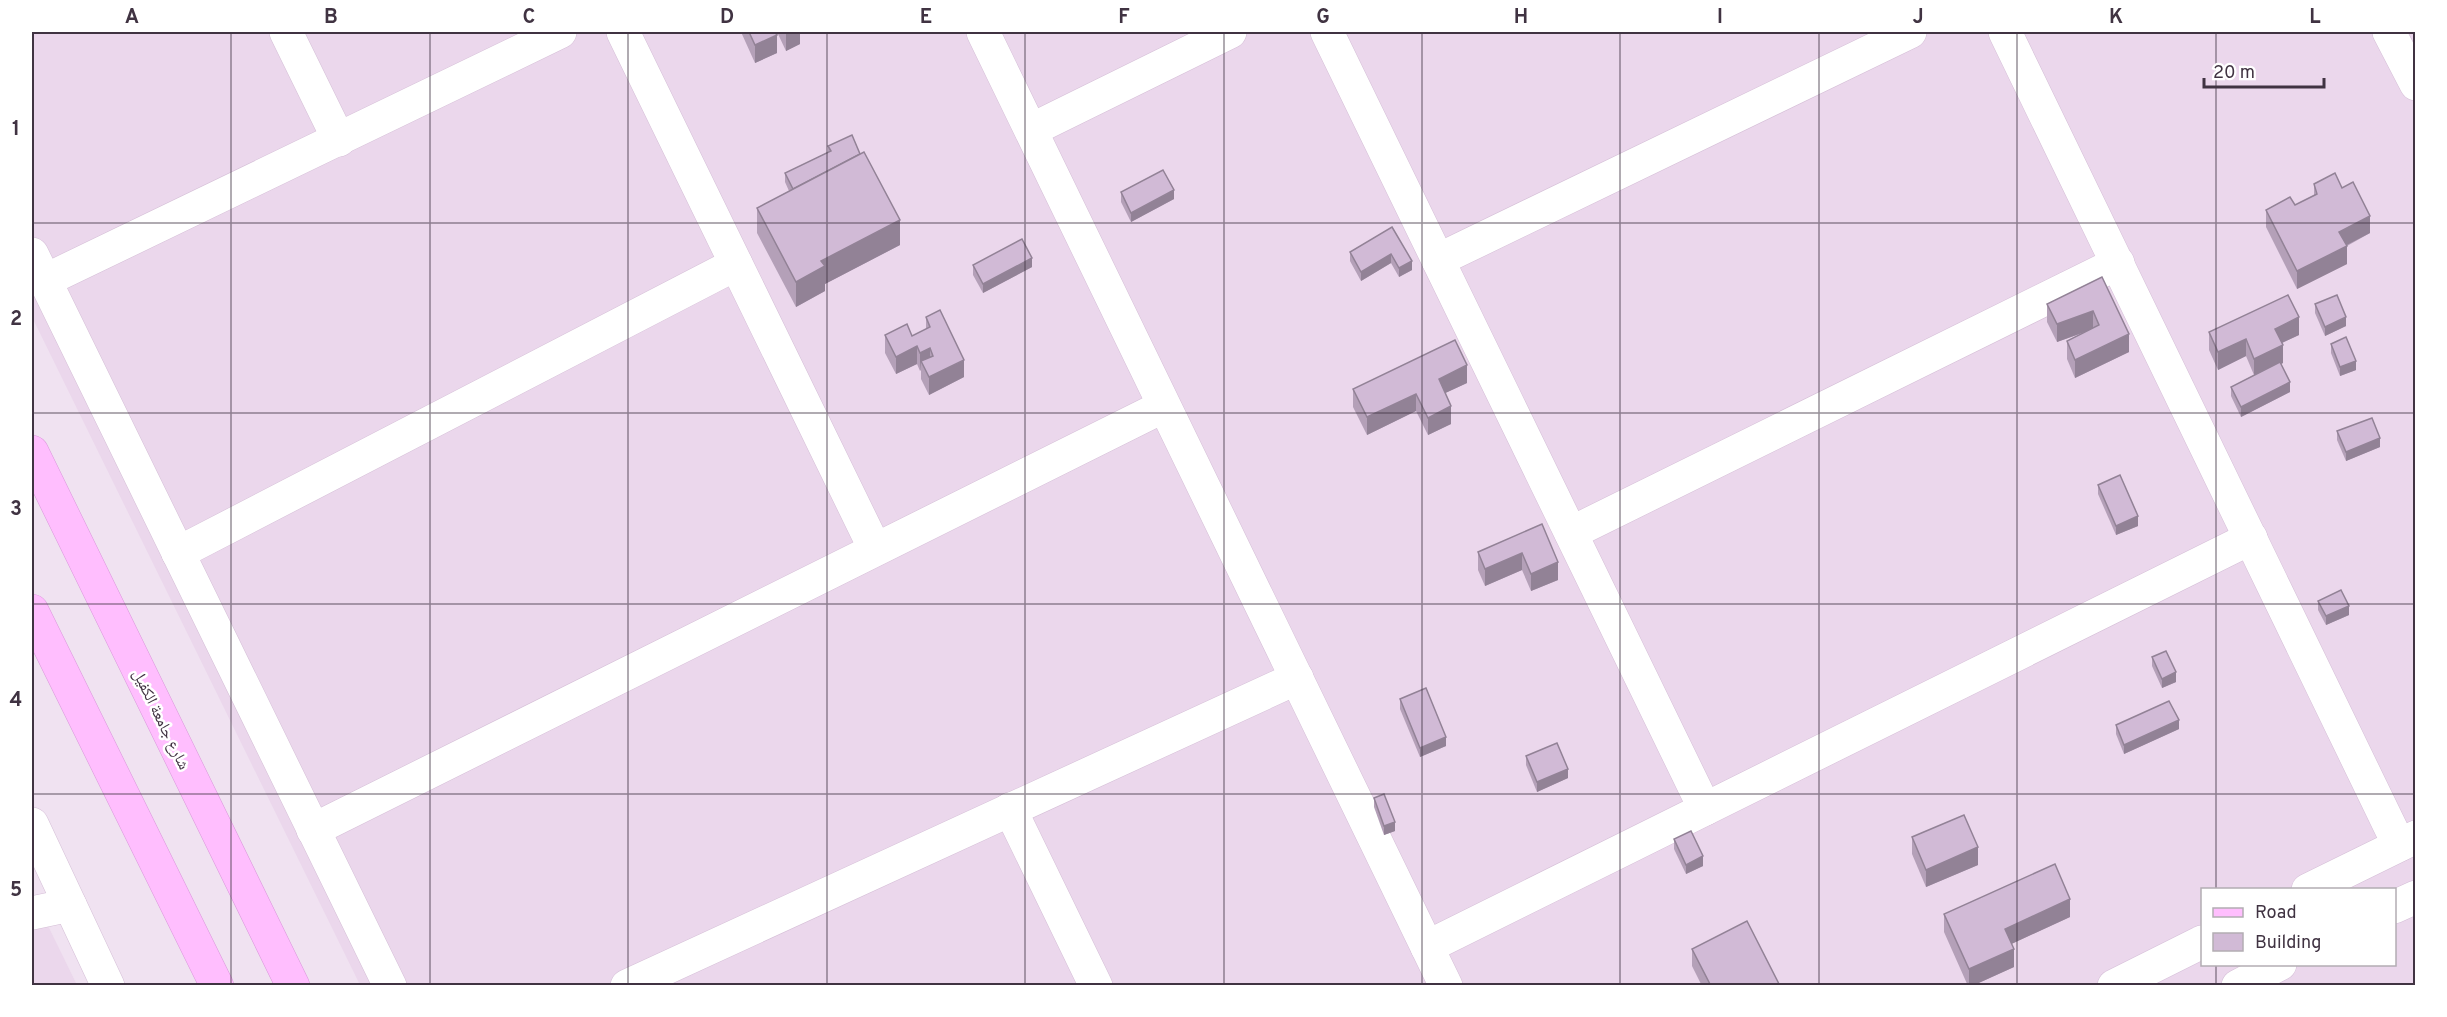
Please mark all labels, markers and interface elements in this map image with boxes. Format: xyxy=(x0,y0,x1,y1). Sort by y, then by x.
text: A xyxy=(125,5,139,31)
text: B xyxy=(324,5,338,31)
text: C xyxy=(523,5,535,31)
text: D xyxy=(720,5,734,31)
text: E xyxy=(920,5,932,31)
text: F xyxy=(1118,5,1130,31)
text: G xyxy=(1316,5,1330,31)
text: H xyxy=(1514,5,1528,31)
text: I xyxy=(1717,5,1723,31)
text: J xyxy=(1912,5,1924,31)
text: K xyxy=(2109,5,2123,31)
text: L xyxy=(2309,5,2321,31)
scale bar xyxy=(2204,51,2324,89)
text: 20 m xyxy=(2213,62,2255,85)
text: 1 xyxy=(12,117,20,143)
text: 2 xyxy=(10,307,22,333)
text: 3 xyxy=(10,497,22,523)
street label: شارع جامعة الكفيل xyxy=(127,666,193,773)
text: 4 xyxy=(10,688,22,714)
text: 5 xyxy=(10,878,22,904)
legend xyxy=(2201,888,2396,966)
text: Road xyxy=(2255,902,2297,925)
text: Building xyxy=(2255,932,2321,955)

